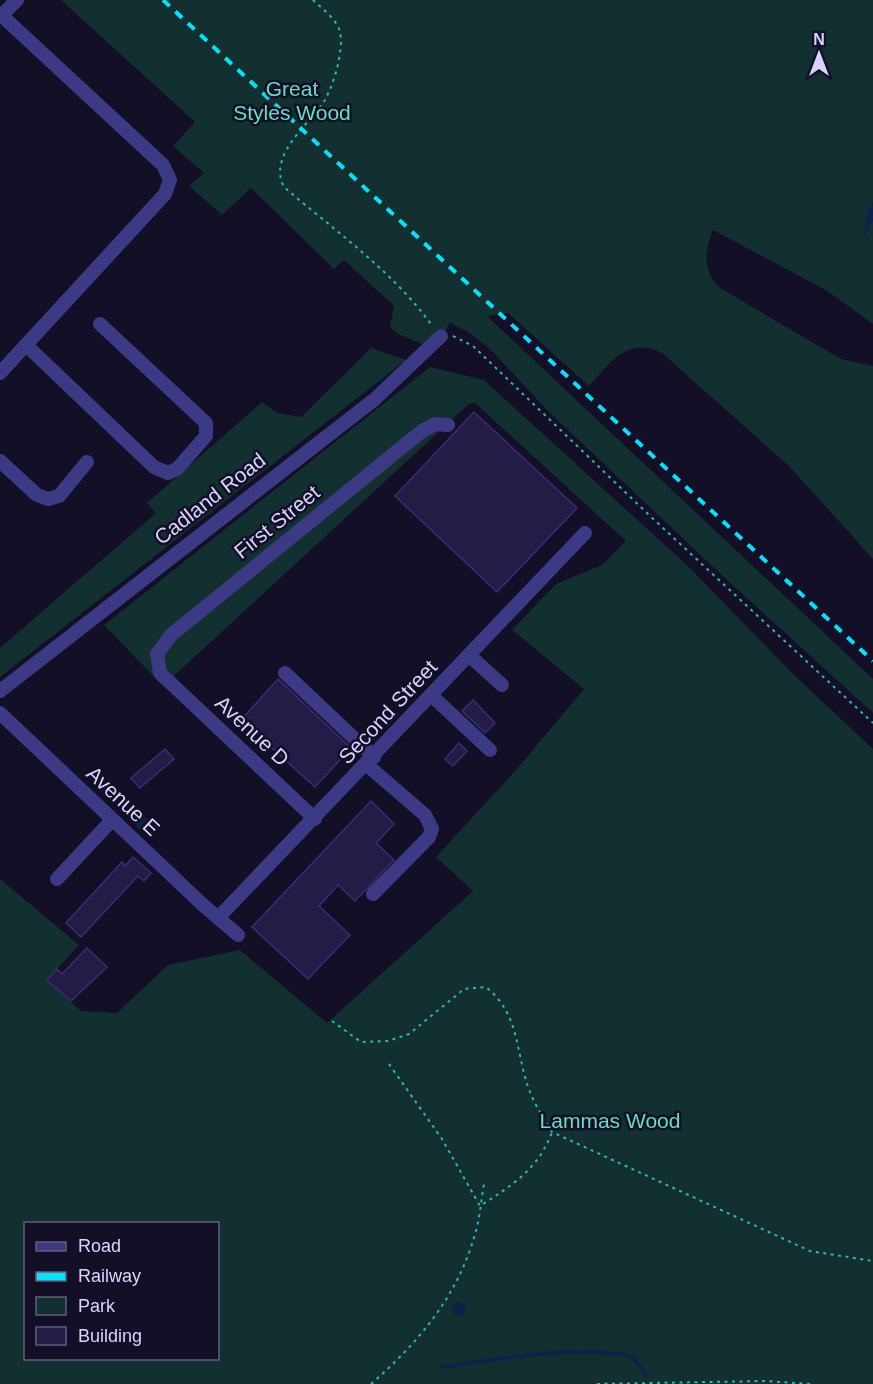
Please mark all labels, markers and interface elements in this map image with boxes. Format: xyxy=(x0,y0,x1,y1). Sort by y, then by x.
north arrow xyxy=(789,24,849,84)
text: N xyxy=(813,31,825,48)
park label: Great Styles Wood xyxy=(233,77,351,124)
street label: Cadland Road xyxy=(150,448,270,549)
street label: First Street xyxy=(230,480,324,563)
street label: Second Street xyxy=(334,655,442,768)
street label: Avenue D xyxy=(211,691,294,770)
street label: Avenue E xyxy=(82,761,164,840)
park label: Lammas Wood xyxy=(540,1109,680,1132)
legend xyxy=(24,1222,219,1360)
text: Road xyxy=(78,1236,121,1256)
text: Railway xyxy=(78,1266,141,1286)
text: Park xyxy=(78,1296,116,1316)
text: Building xyxy=(78,1326,142,1346)

